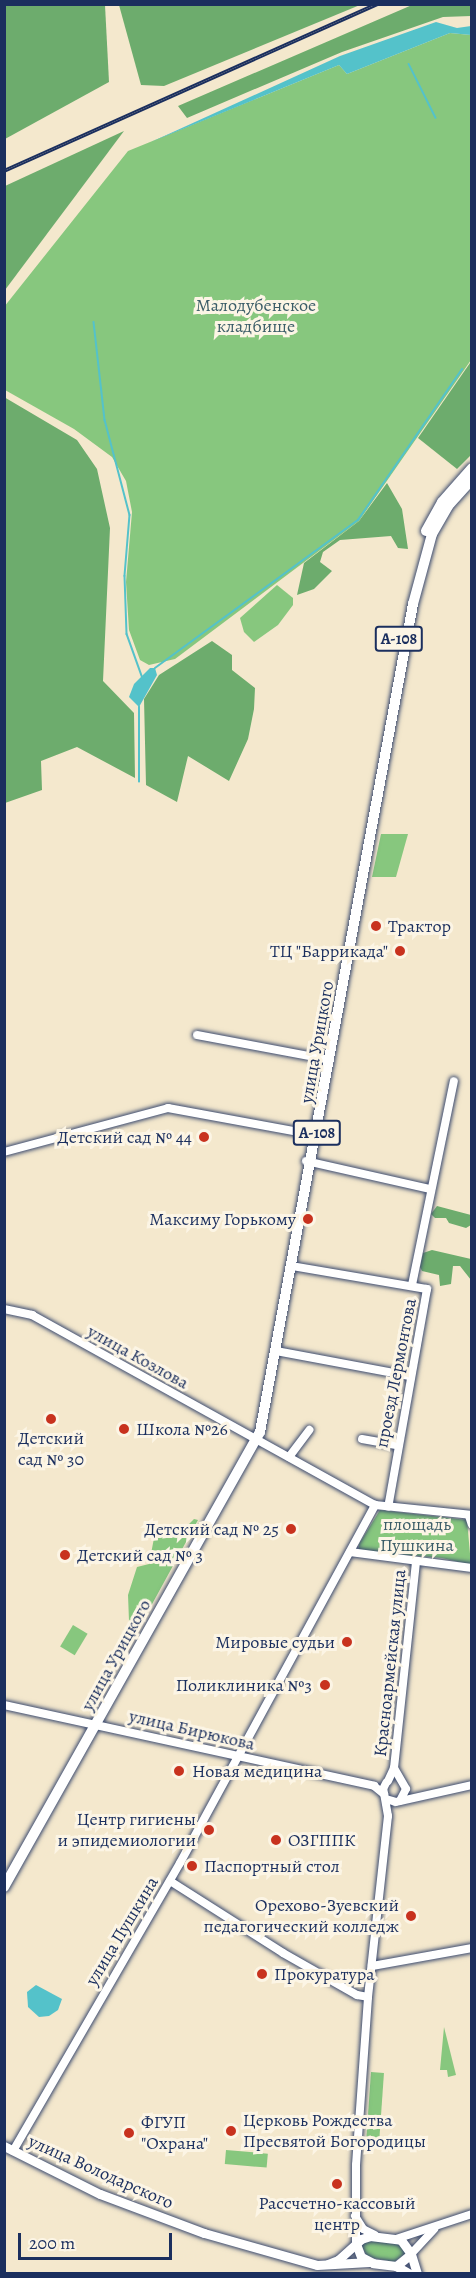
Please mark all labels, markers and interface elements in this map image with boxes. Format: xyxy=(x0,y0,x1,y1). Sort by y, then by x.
park label: Малодубенское кладбище xyxy=(196,295,316,338)
road number: А-108 xyxy=(374,626,424,652)
place label: Трактор xyxy=(388,915,451,937)
marker: Трактор xyxy=(369,919,383,933)
place label: ТЦ "Баррикада" xyxy=(270,940,388,962)
marker: ТЦ "Баррикада" xyxy=(393,944,407,958)
street label: улица Урицкого xyxy=(296,979,338,1105)
road number: А-108 xyxy=(292,1120,342,1146)
place label: Детский сад № 44 xyxy=(57,1126,192,1148)
marker: Детский сад № 44 xyxy=(197,1130,211,1144)
place label: Максиму Горькому xyxy=(149,1208,296,1230)
marker: Максиму Горькому xyxy=(301,1212,315,1226)
street label: проезд Лермонтова xyxy=(371,1296,421,1450)
street label: улица Козлова xyxy=(84,1320,192,1394)
marker: Детский сад № 30 xyxy=(44,1412,58,1426)
place label: Школа №26 xyxy=(136,1418,228,1440)
marker: Школа №26 xyxy=(117,1422,131,1436)
place label: Детский сад № 30 xyxy=(18,1428,84,1470)
park label: площадь Пушкина xyxy=(380,1514,454,1556)
place label: Детский сад № 25 xyxy=(144,1518,279,1540)
marker: Детский сад № 25 xyxy=(284,1522,298,1536)
place label: Детский сад № 3 xyxy=(77,1544,203,1566)
marker: Детский сад № 3 xyxy=(58,1548,72,1562)
street label: Красноармейская улица xyxy=(369,1568,411,1758)
street label: улица Урицкого xyxy=(77,1596,155,1714)
place label: Мировые судьи xyxy=(215,1631,335,1653)
marker: Мировые судьи xyxy=(340,1635,354,1649)
place label: Поликлиника №3 xyxy=(176,1674,312,1696)
marker: Поликлиника №3 xyxy=(316,1676,334,1694)
street label: улица Бирюкова xyxy=(127,1705,257,1755)
place label: Новая медицина xyxy=(192,1760,322,1782)
marker: Новая медицина xyxy=(170,1762,188,1780)
place label: Центр гигиены и эпидемиологии xyxy=(57,1809,196,1852)
marker: Центр гигиены и эпидемиологии xyxy=(200,1821,218,1839)
place label: ОЗГППК xyxy=(288,1829,356,1851)
marker: ОЗГППК xyxy=(269,1833,283,1847)
place label: Паспортный стол xyxy=(204,1855,340,1877)
marker: Паспортный стол xyxy=(185,1859,199,1873)
street label: улица Пушкина xyxy=(81,1873,163,1989)
place label: Орехово-Зуевский педагогический колледж xyxy=(204,1895,399,1938)
marker: Орехово-Зуевский педагогический колледж xyxy=(404,1909,418,1923)
place label: Прокуратура xyxy=(274,1963,375,1985)
marker: Прокуратура xyxy=(255,1967,269,1981)
place label: Церковь Рождества Пресвятой Богородицы xyxy=(243,2110,426,2152)
place label: ФГУП "Охрана" xyxy=(141,2112,208,2154)
marker: Церковь Рождества Пресвятой Богородицы xyxy=(224,2124,238,2138)
marker: ФГУП "Охрана" xyxy=(122,2126,136,2140)
street label: улица Володарского xyxy=(25,2130,177,2214)
marker: Рассчетно-кассовый центр xyxy=(330,2177,344,2191)
place label: Рассчетно-кассовый центр xyxy=(259,2193,415,2236)
scale bar xyxy=(21,2221,176,2259)
text: 200 m xyxy=(29,2231,75,2255)

